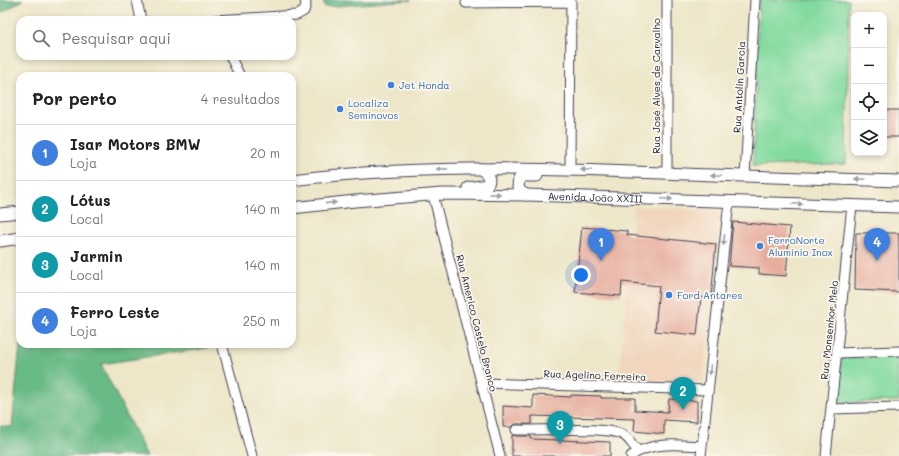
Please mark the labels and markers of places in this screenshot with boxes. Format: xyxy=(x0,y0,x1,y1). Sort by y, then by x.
place label: Jet Honda xyxy=(399,78,449,92)
marker: Jet Honda xyxy=(386,80,396,90)
place label: Localiza Seminovos xyxy=(348,96,399,122)
marker: Localiza Seminovos xyxy=(335,104,345,114)
pin: 1 xyxy=(588,228,614,261)
pin: 4 xyxy=(864,228,890,261)
place label: FerroNorte Alumínio Inox xyxy=(768,233,833,259)
marker: FerroNorte Alumínio Inox xyxy=(755,241,765,251)
place label: Ford Antares xyxy=(677,288,742,302)
marker: Ford Antares xyxy=(664,290,674,300)
pin: 2 xyxy=(670,377,696,410)
pin: 3 xyxy=(547,411,573,444)

